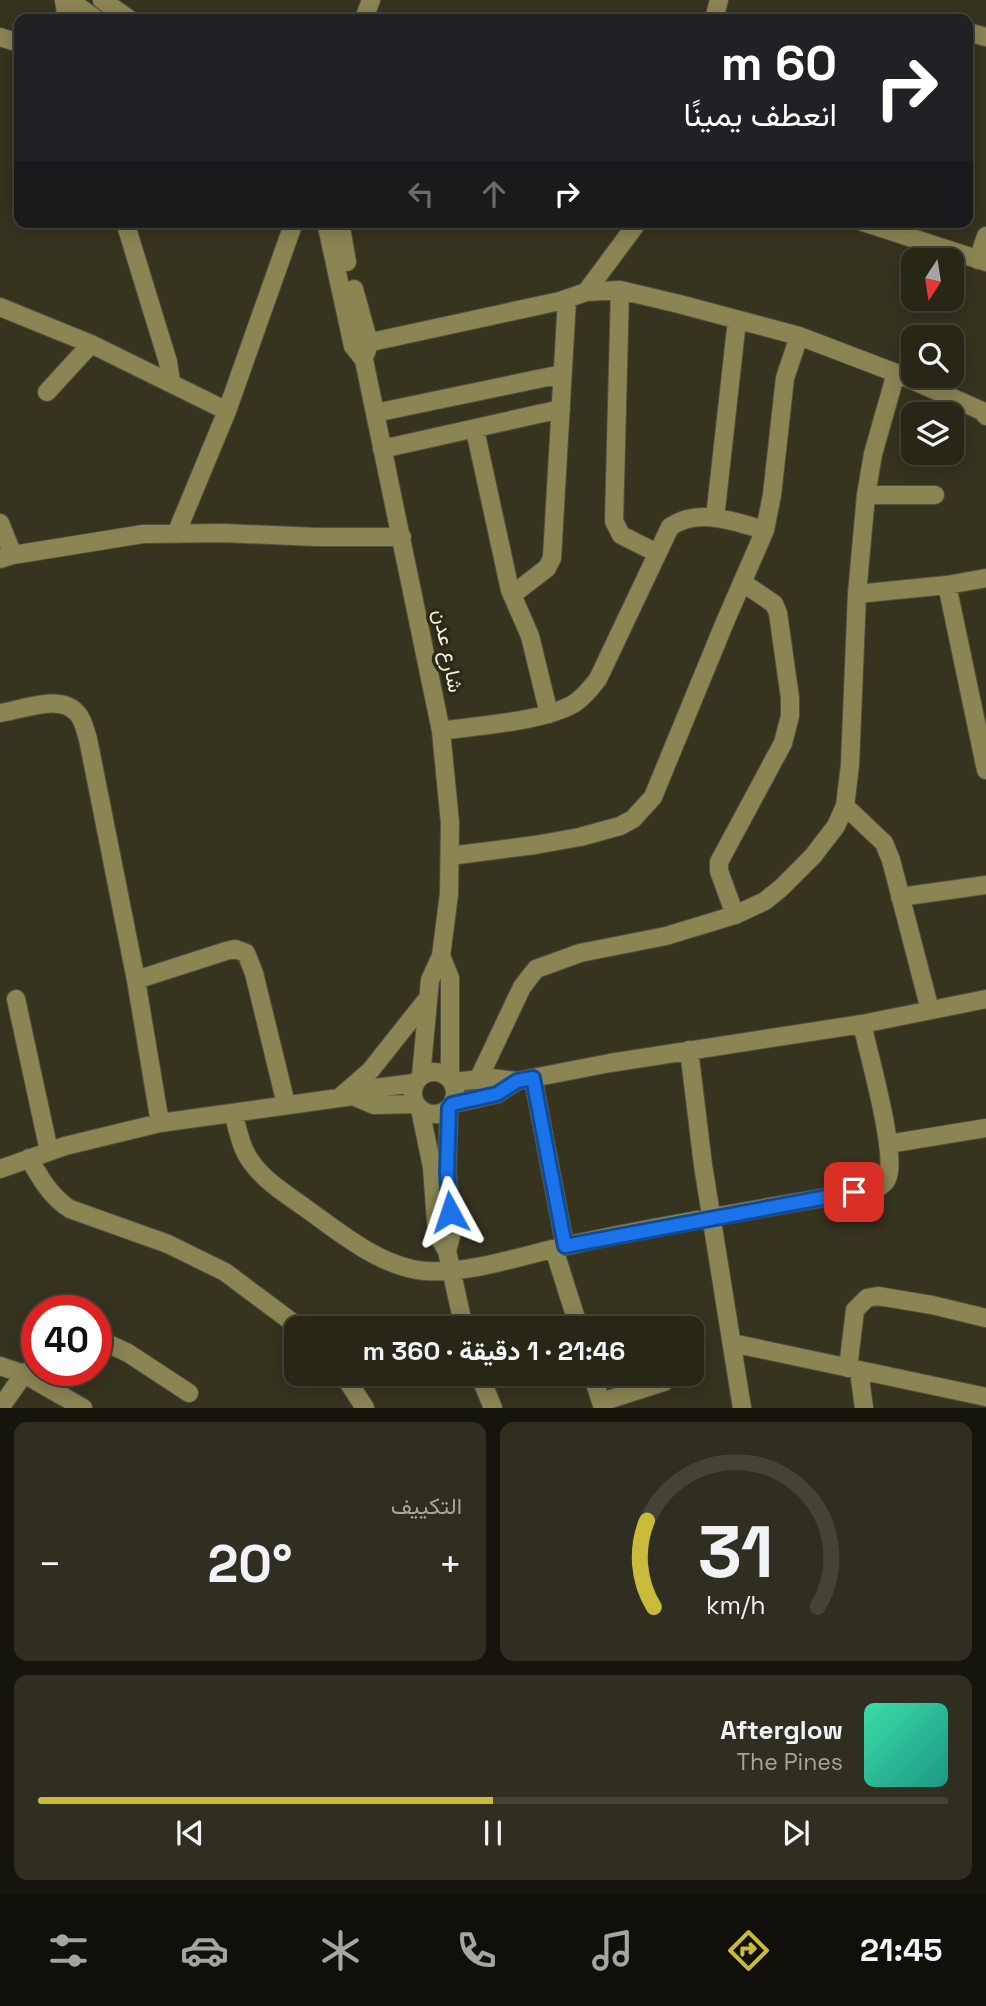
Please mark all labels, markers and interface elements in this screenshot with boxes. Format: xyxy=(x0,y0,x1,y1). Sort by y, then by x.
text: 60 m xyxy=(721,32,837,94)
icon: right xyxy=(861,42,952,133)
text: انعطف يمينًا xyxy=(684,95,837,135)
icon: left xyxy=(402,175,440,213)
icon: ahead xyxy=(475,175,513,213)
icon: right xyxy=(548,175,586,213)
north arrow xyxy=(901,248,964,312)
map controls xyxy=(901,248,964,465)
button: search xyxy=(901,325,964,388)
button: layers xyxy=(901,402,964,465)
street label: شارع عدن xyxy=(426,607,470,695)
pin xyxy=(824,1162,884,1222)
icon: arrive xyxy=(835,1173,873,1211)
position arrow xyxy=(413,1175,487,1249)
speed limit sign: 40 xyxy=(21,1295,112,1386)
text: 21:46 · 1 دقيقة · 360 m xyxy=(363,1334,625,1368)
text: التكييف xyxy=(391,1491,462,1521)
text: 31 xyxy=(698,1506,774,1599)
text: 20° xyxy=(207,1531,293,1597)
text: − xyxy=(38,1540,62,1588)
text: + xyxy=(438,1540,462,1588)
text: km/h xyxy=(706,1589,766,1621)
text: Afterglow xyxy=(720,1713,843,1747)
text: The Pines xyxy=(737,1747,843,1777)
icon: previous xyxy=(171,1814,209,1852)
icon: pause xyxy=(474,1814,512,1852)
icon: next xyxy=(777,1814,815,1852)
icon: filters xyxy=(44,1926,93,1975)
icon: car xyxy=(180,1926,229,1975)
icon: climate xyxy=(316,1926,365,1975)
icon: phone xyxy=(452,1926,501,1975)
icon: music xyxy=(588,1926,637,1975)
icon: directions xyxy=(724,1926,773,1975)
text: 21:45 xyxy=(860,1930,942,1970)

